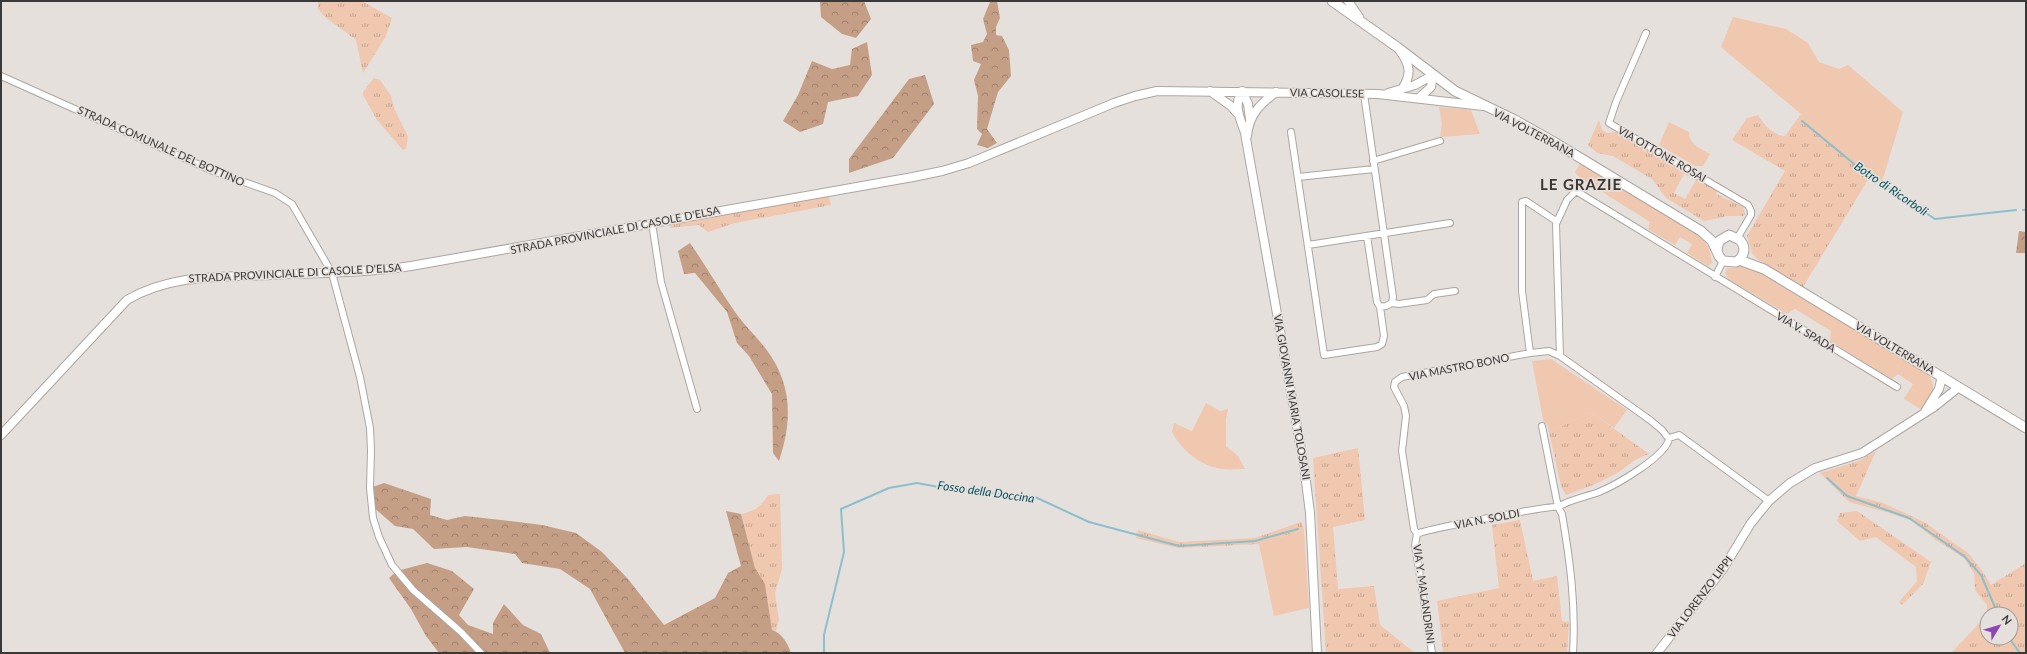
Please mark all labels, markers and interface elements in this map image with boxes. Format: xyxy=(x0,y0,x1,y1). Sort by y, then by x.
street label: VIA CASOLESE xyxy=(1290,85,1364,100)
street label: STRADA COMUNALE DEL BOTTINO xyxy=(76,103,247,188)
street label: VIA VOLTERRANA xyxy=(1491,106,1578,160)
street label: VIA OTTONE ROSAI xyxy=(1616,123,1709,184)
water label: Botro di Ricorboli xyxy=(1852,158,1931,219)
district label: LE GRAZIE xyxy=(1540,175,1622,193)
street label: STRADA PROVINCIALE DI CASOLE D'ELSA xyxy=(509,203,721,256)
street label: STRADA PROVINCIALE DI CASOLE D'ELSA xyxy=(188,260,402,285)
street label: VIA V. SPADA xyxy=(1774,309,1839,355)
street label: VIA GIOVANNI MARIA TOLOSANI xyxy=(1271,313,1313,481)
street label: VIA VOLTERRANA xyxy=(1853,319,1938,377)
street label: VIA MASTRO BONO xyxy=(1408,350,1510,383)
water label: Fosso della Doccina xyxy=(937,477,1036,506)
street label: VIA N. SOLDI xyxy=(1453,506,1521,531)
street label: VIA Y. MALANDRINI xyxy=(1411,543,1438,645)
street label: VIA LORENZO LIPPI xyxy=(1665,553,1735,640)
north arrow xyxy=(1979,606,2019,646)
text: N xyxy=(2000,612,2015,627)

